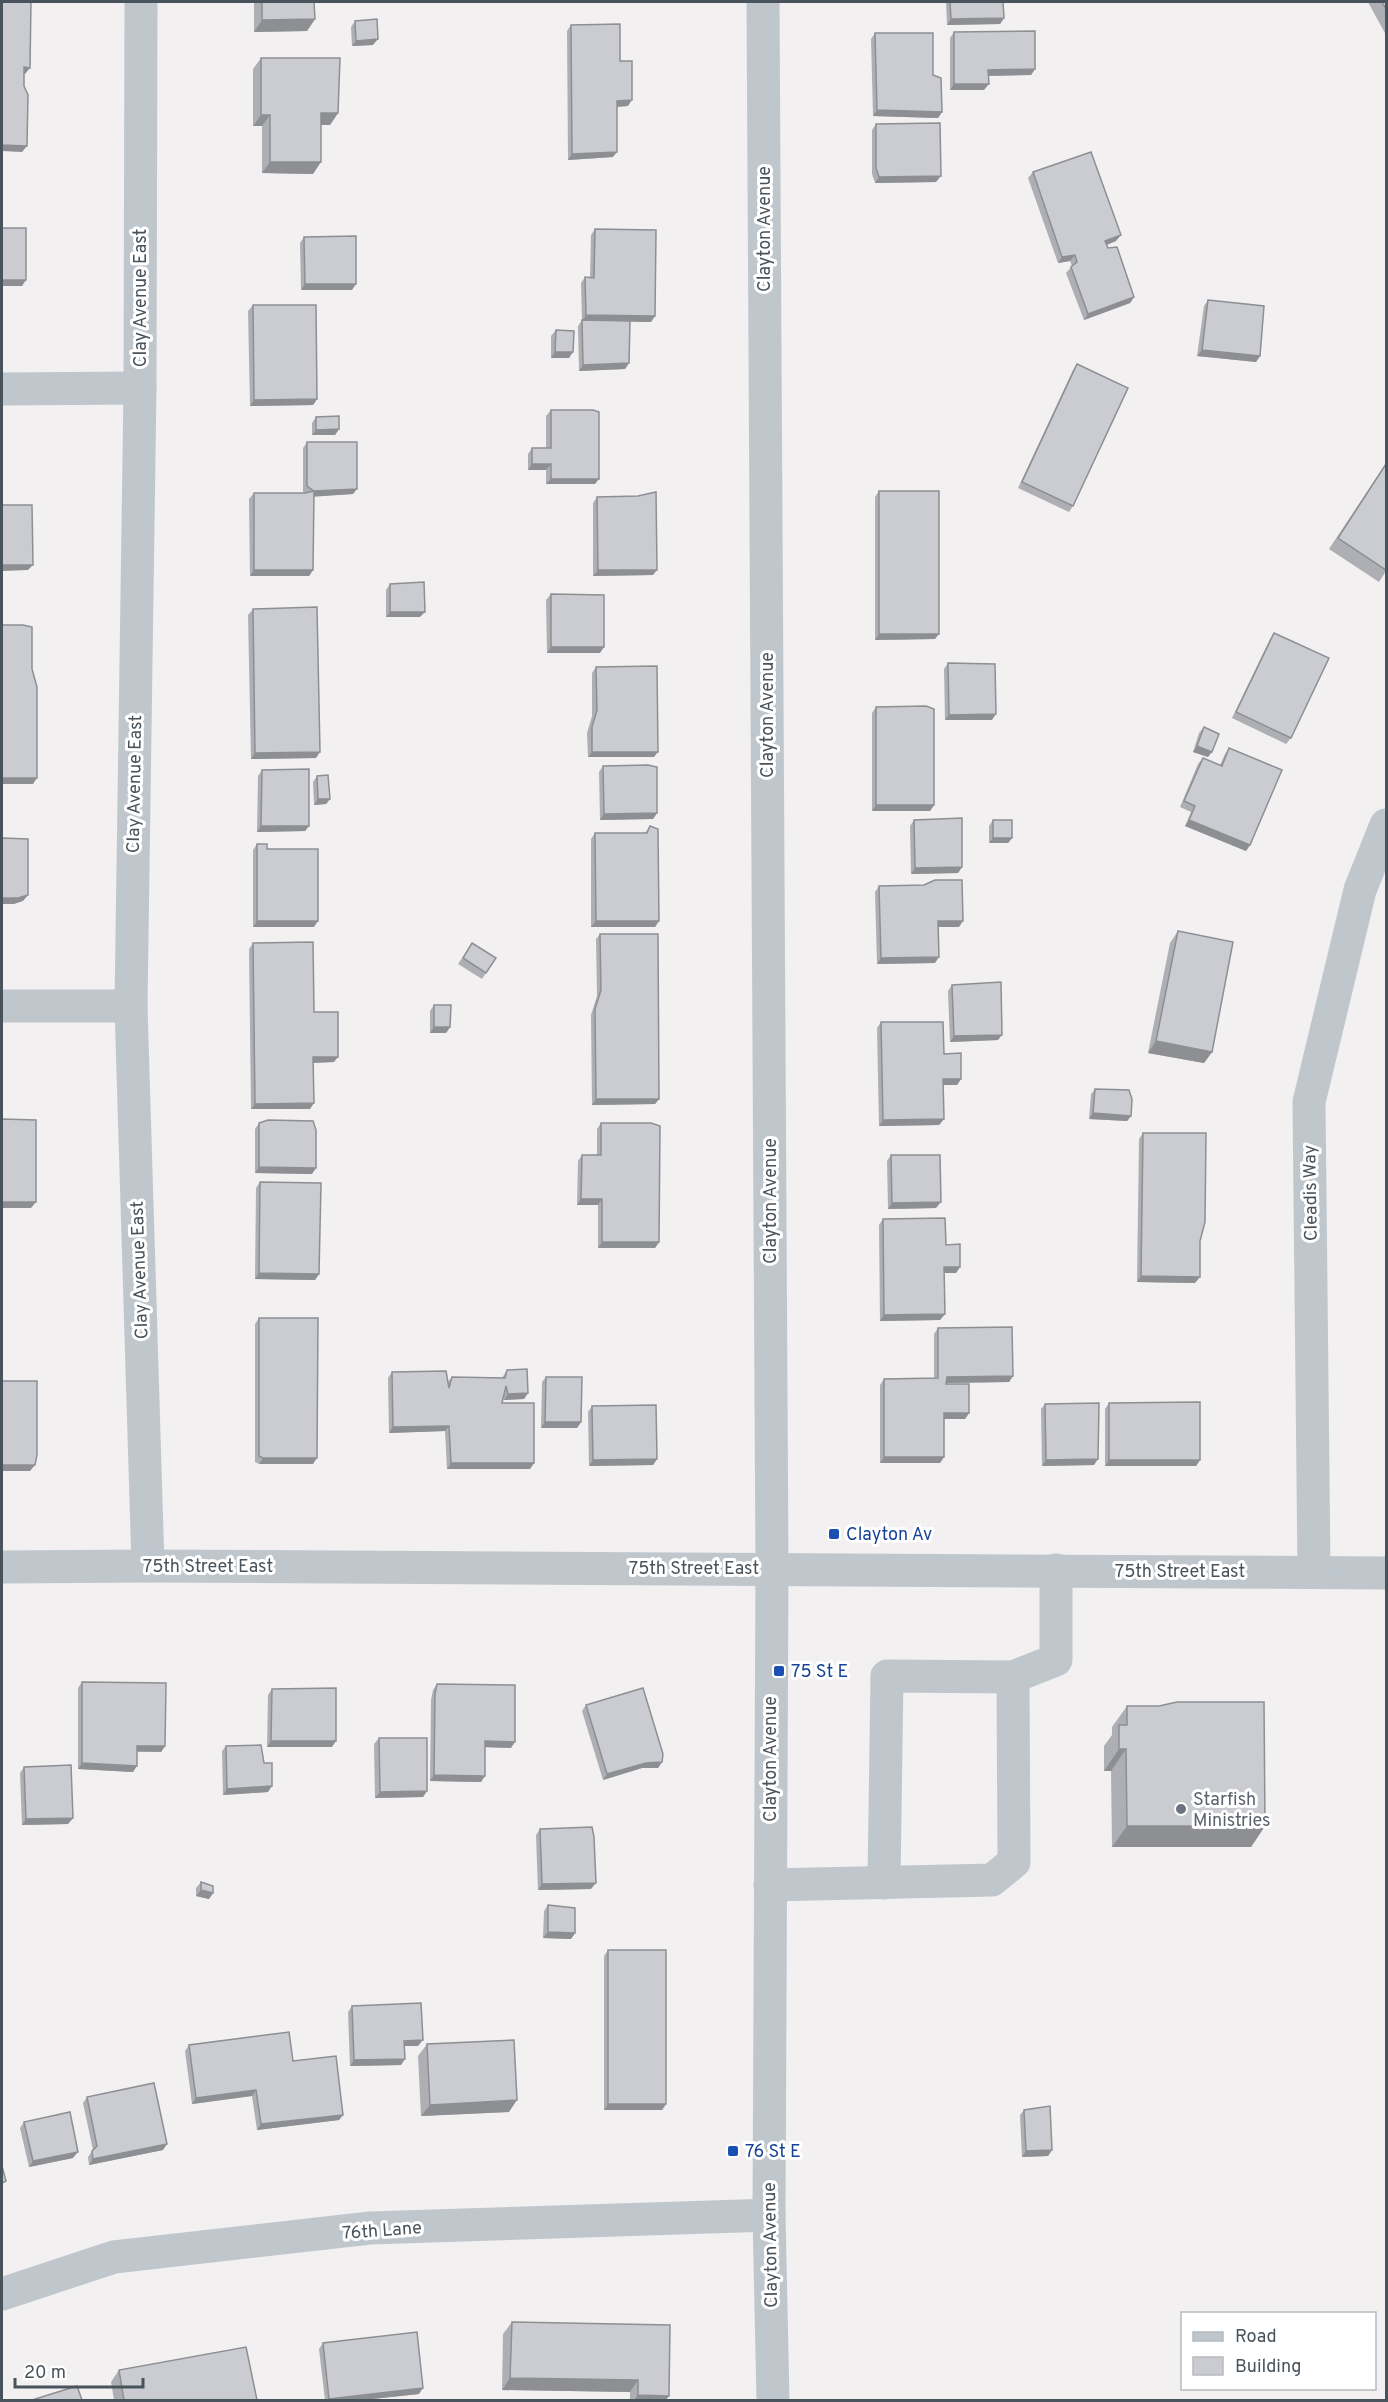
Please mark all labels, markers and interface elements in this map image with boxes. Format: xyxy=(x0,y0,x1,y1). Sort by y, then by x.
street label: Clayton Avenue xyxy=(754,166,777,292)
street label: Clay Avenue East xyxy=(130,229,153,367)
street label: Clayton Avenue xyxy=(757,652,780,778)
street label: Clay Avenue East xyxy=(123,715,148,853)
street label: Clayton Avenue xyxy=(760,1138,783,1264)
street label: Cleadis Way xyxy=(1299,1145,1324,1241)
street label: Clay Avenue East xyxy=(127,1200,154,1340)
place label: Clayton Av xyxy=(846,1524,932,1547)
marker: Clayton Av xyxy=(827,1527,841,1541)
street label: 75th Street East xyxy=(143,1556,273,1579)
street label: 75th Street East xyxy=(629,1558,759,1581)
street label: 75th Street East xyxy=(1115,1561,1245,1584)
place label: 75 St E xyxy=(791,1661,848,1684)
marker: 75 St E xyxy=(772,1664,786,1678)
street label: Clayton Avenue xyxy=(760,1696,783,1822)
place label: Starfish Ministries xyxy=(1193,1789,1271,1833)
marker: Starfish Ministries xyxy=(1174,1802,1188,1816)
place label: 76 St E xyxy=(745,2141,801,2164)
marker: 76 St E xyxy=(726,2144,740,2158)
street label: Clayton Avenue xyxy=(759,2182,784,2308)
street label: 76th Lane xyxy=(341,2217,423,2246)
legend xyxy=(1181,2312,1376,2390)
text: Road xyxy=(1235,2326,1277,2349)
scale bar xyxy=(15,2351,142,2389)
text: Building xyxy=(1235,2356,1301,2379)
text: 20 m xyxy=(24,2362,66,2385)

